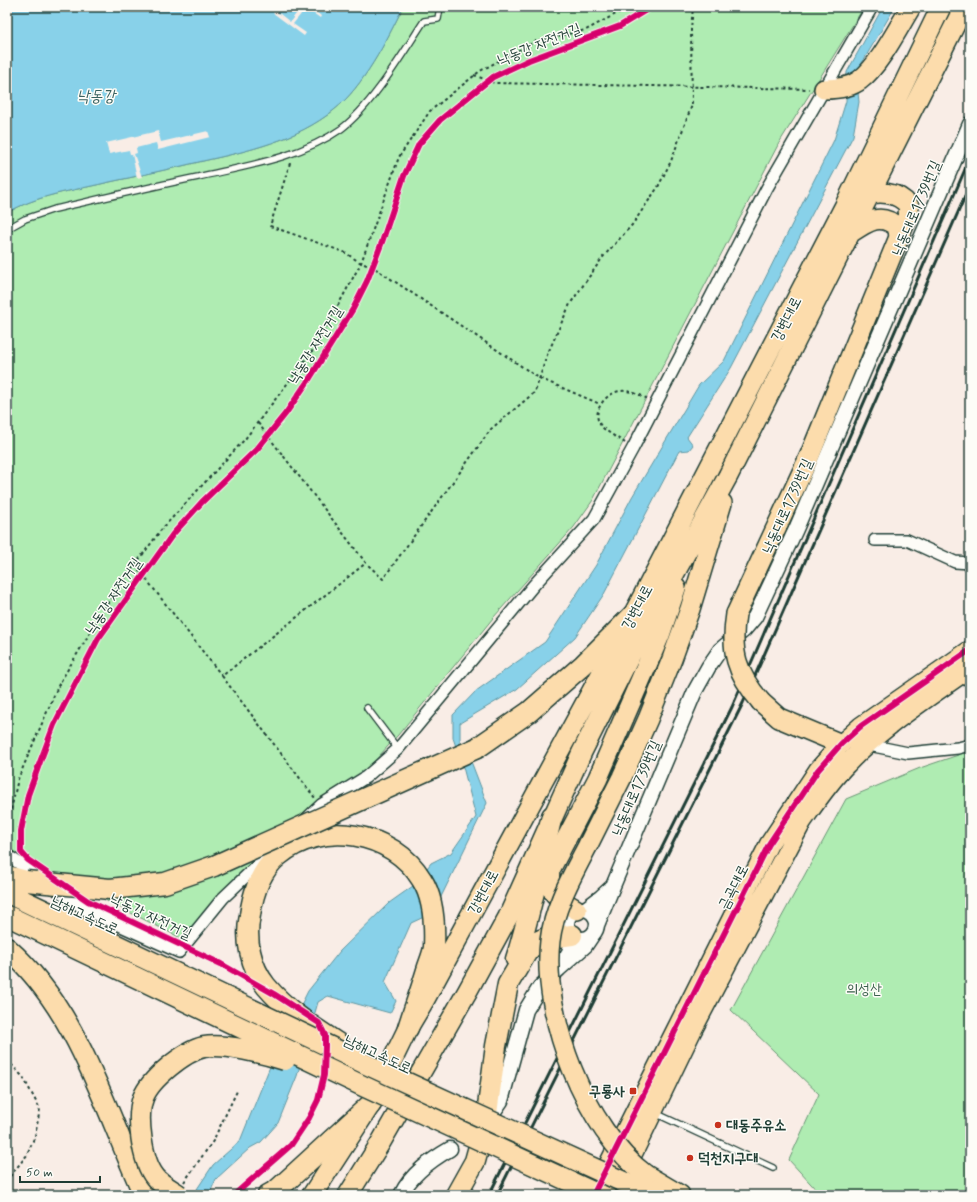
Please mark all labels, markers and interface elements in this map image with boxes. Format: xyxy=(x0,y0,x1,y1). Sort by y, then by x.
street label: 낙동강 자전거길 xyxy=(495,19,584,71)
water label: 낙동강 xyxy=(77,86,117,107)
street label: 낙동대로1739번길 xyxy=(888,157,946,259)
street label: 강변대로 xyxy=(767,293,807,346)
street label: 낙동강 자전거길 xyxy=(284,303,348,388)
street label: 낙동대로1739번길 xyxy=(758,456,818,557)
street label: 낙동강 자전거길 xyxy=(81,554,147,639)
street label: 강변대로 xyxy=(618,581,658,633)
street label: 낙동대로1739번길 xyxy=(608,737,666,839)
street label: 금곡대로 xyxy=(714,861,754,914)
street label: 강변대로 xyxy=(464,866,504,918)
street label: 낙동강 자전거길 xyxy=(106,889,195,945)
street label: 남해고속도로 xyxy=(48,892,122,940)
park label: 의성산 xyxy=(846,980,882,1000)
street label: 남해고속도로 xyxy=(341,1031,415,1079)
place label: 구룡사 xyxy=(589,1082,625,1102)
marker: 구룡사 xyxy=(628,1086,638,1096)
place label: 대동주유소 xyxy=(726,1116,786,1136)
marker: 대동주유소 xyxy=(713,1120,723,1130)
place label: 덕천지구대 xyxy=(698,1149,758,1169)
marker: 덕천지구대 xyxy=(685,1153,695,1163)
scale bar xyxy=(20,1158,100,1184)
text: 50 m xyxy=(26,1165,53,1181)

